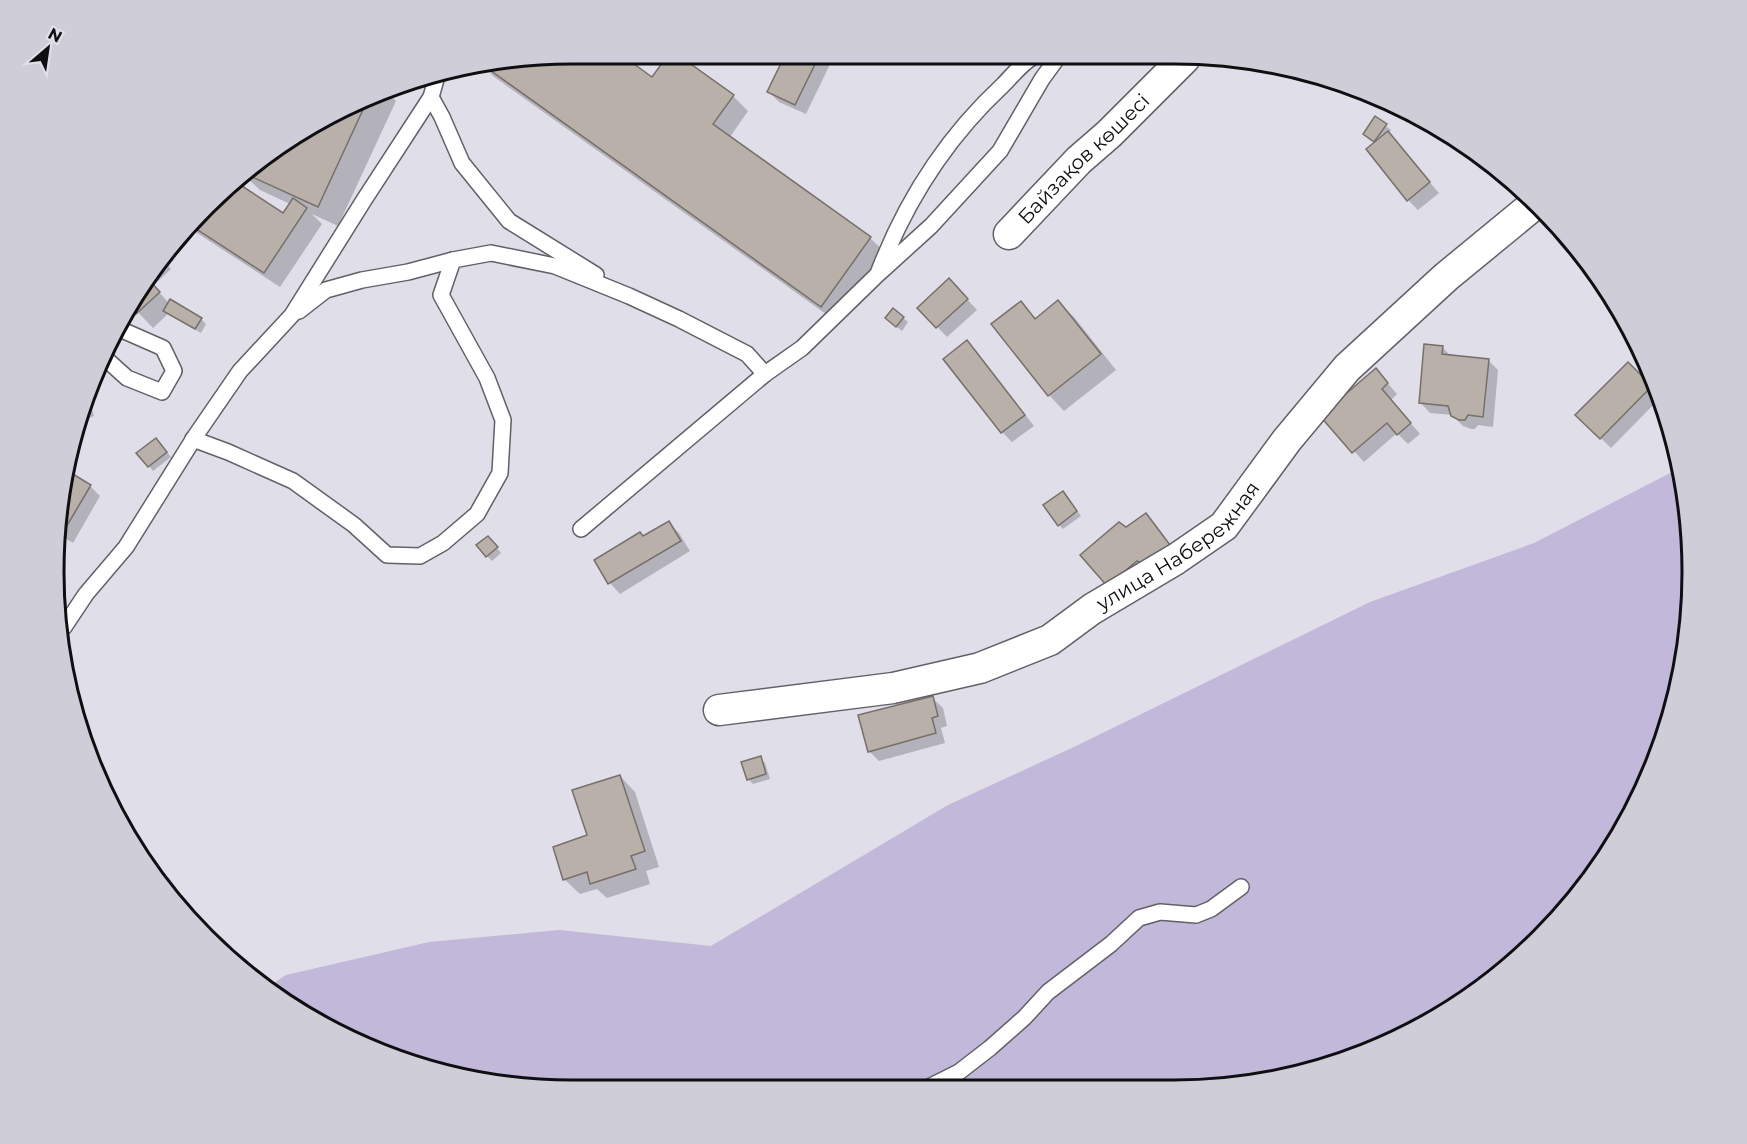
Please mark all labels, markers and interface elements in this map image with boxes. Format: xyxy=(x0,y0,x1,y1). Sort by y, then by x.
north arrow xyxy=(18,18,78,78)
text: N xyxy=(45,24,65,47)
street label: Байзақов көшесі xyxy=(1013,89,1154,229)
street label: улица Набережная xyxy=(1091,477,1265,616)

